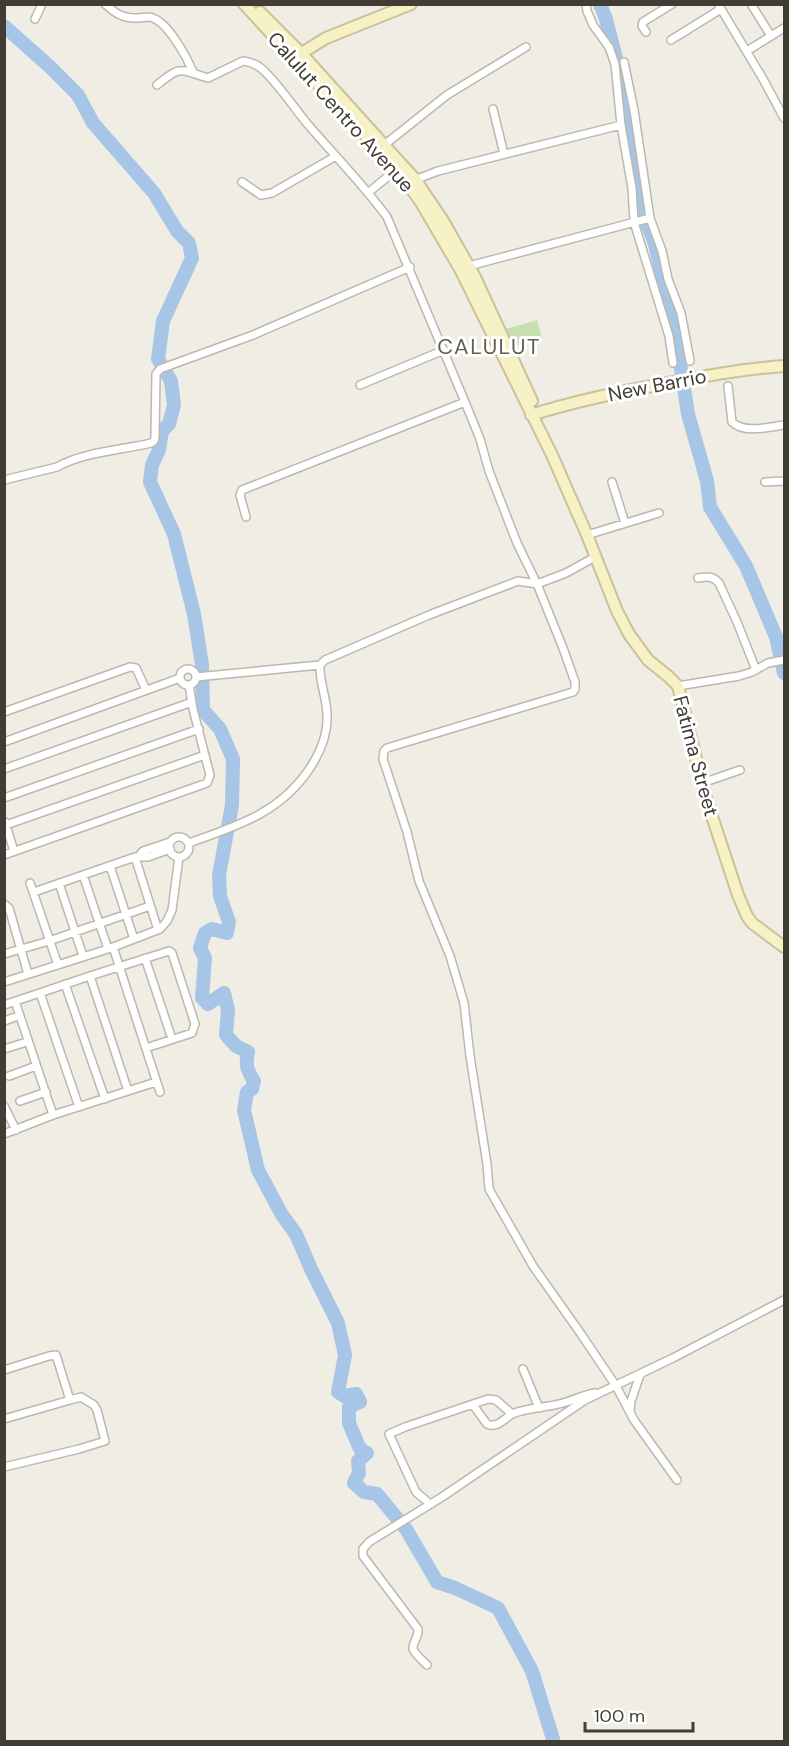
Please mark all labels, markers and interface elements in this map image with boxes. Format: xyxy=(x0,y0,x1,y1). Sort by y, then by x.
street label: Calulut Centro Avenue xyxy=(262,26,420,198)
district label: CALULUT xyxy=(437,332,541,361)
street label: New Barrio xyxy=(606,363,708,407)
street label: Fatima Street xyxy=(667,693,725,819)
scale bar xyxy=(585,1695,693,1733)
text: 100 m xyxy=(594,1704,645,1728)

